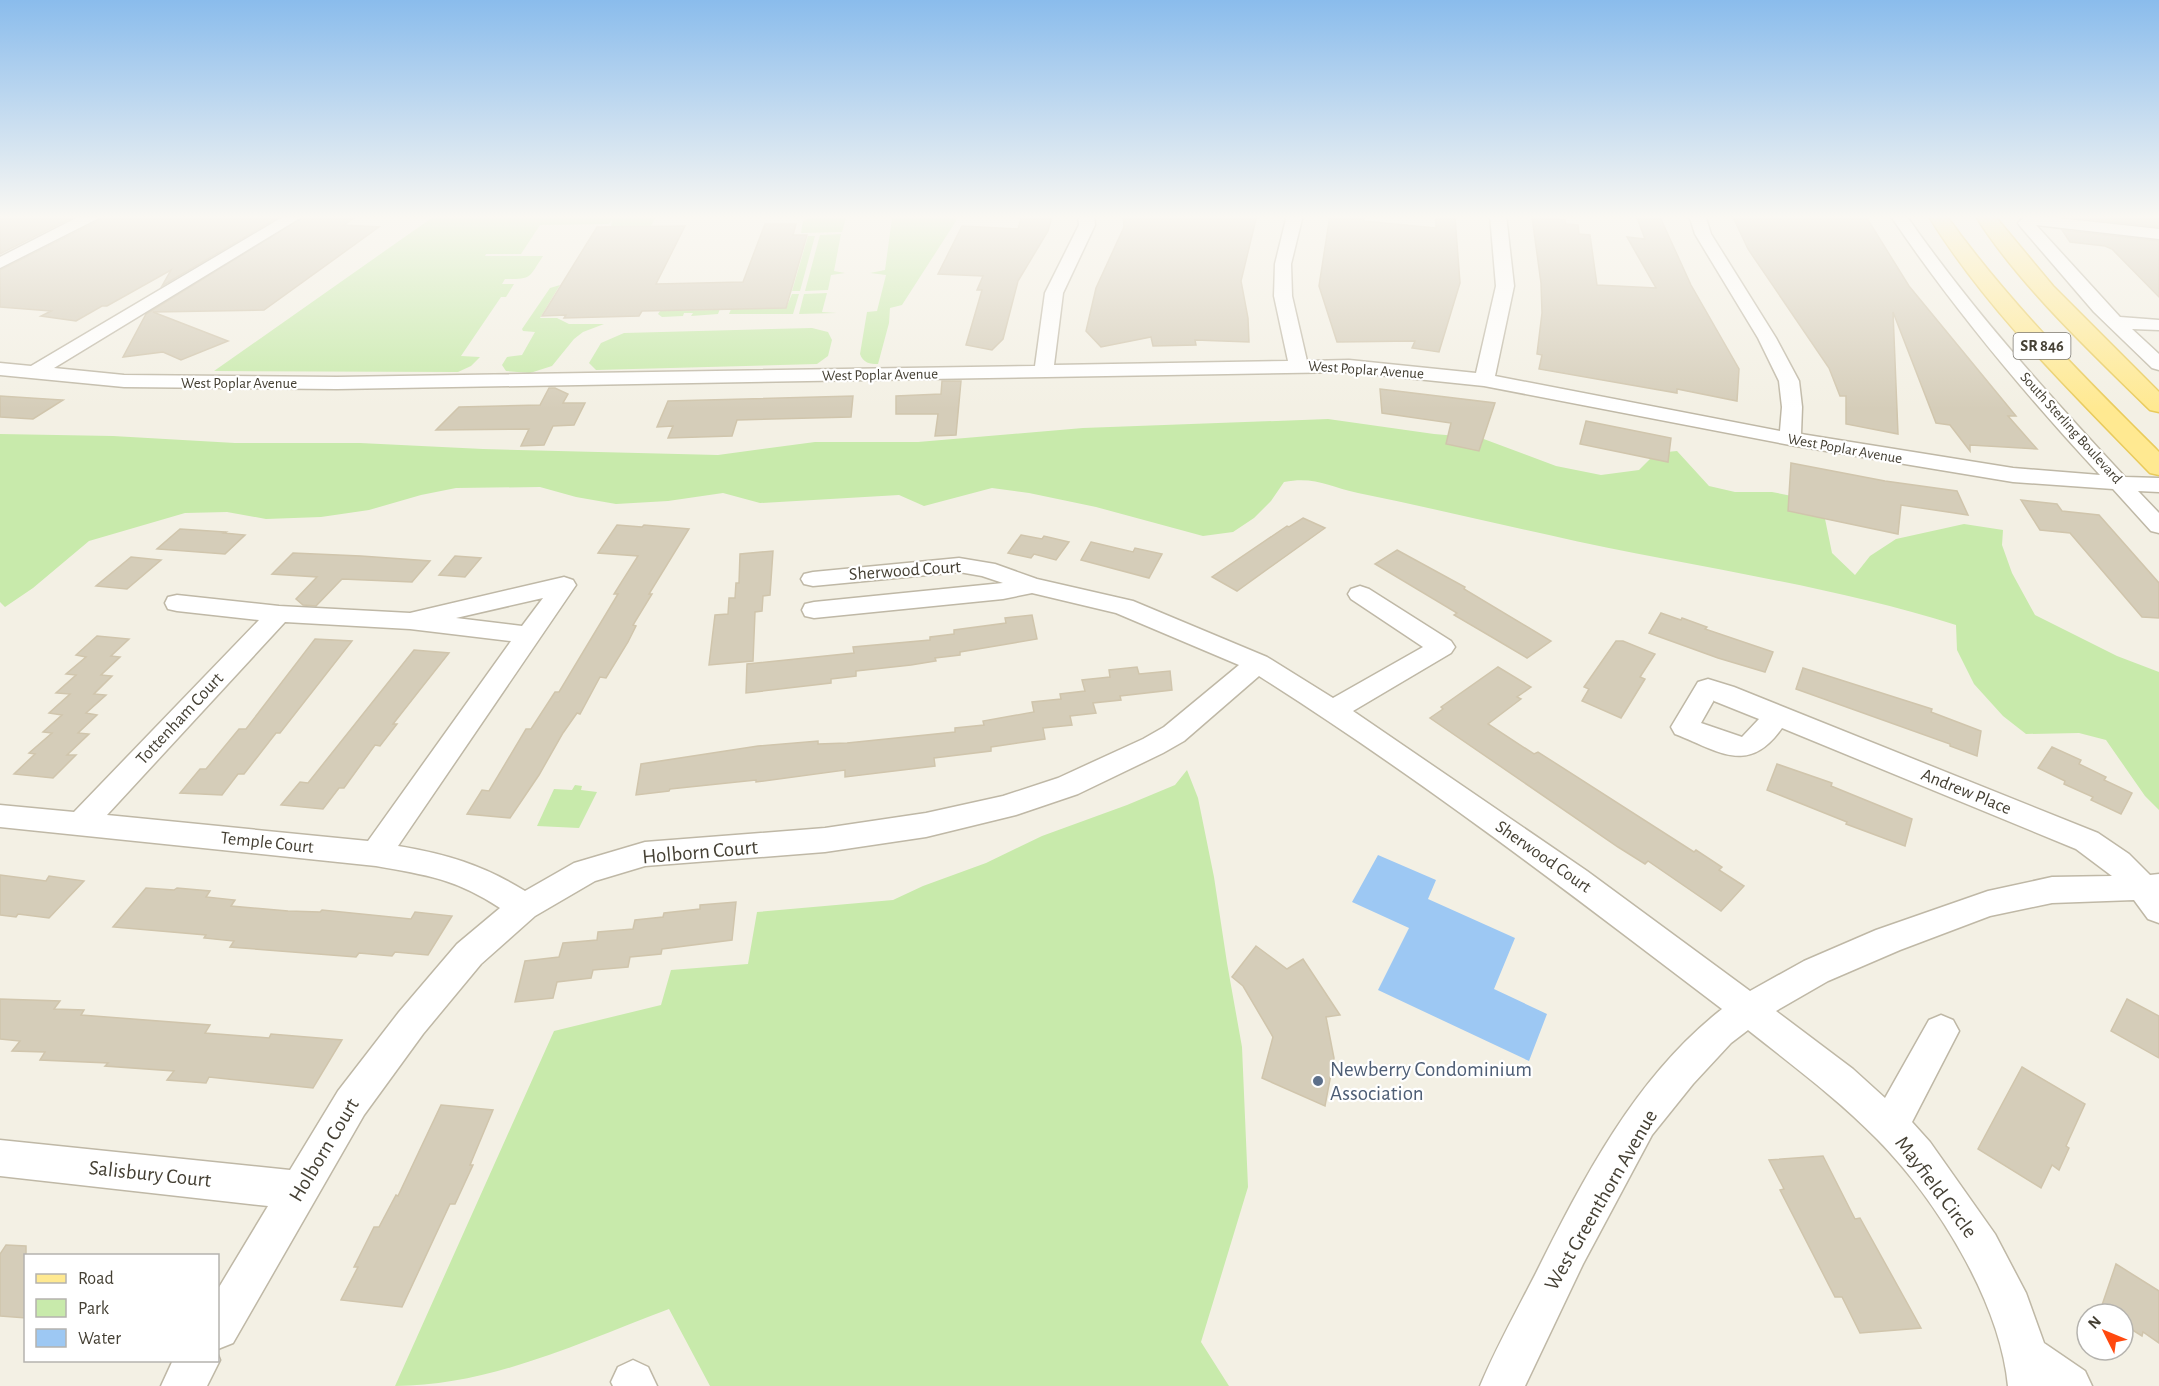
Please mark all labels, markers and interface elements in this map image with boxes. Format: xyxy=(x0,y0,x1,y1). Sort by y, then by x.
road number: SR 846 xyxy=(2014,333,2070,359)
street label: West Poplar Avenue xyxy=(1308,358,1425,382)
street label: West Poplar Avenue xyxy=(822,366,938,384)
street label: South Sterling Boulevard xyxy=(2017,369,2125,487)
street label: West Poplar Avenue xyxy=(181,376,297,391)
street label: West Poplar Avenue xyxy=(1786,432,1904,466)
street label: Sherwood Court xyxy=(848,558,962,584)
street label: Tottenham Court xyxy=(133,669,227,768)
street label: Andrew Place xyxy=(1918,766,2014,818)
street label: Sherwood Court xyxy=(1492,817,1594,897)
street label: Temple Court xyxy=(220,829,315,857)
street label: Holborn Court xyxy=(641,836,759,868)
place label: Newberry Condominium Association xyxy=(1330,1059,1532,1104)
marker: Newberry Condominium Association xyxy=(1311,1074,1325,1088)
street label: Holborn Court xyxy=(285,1095,363,1205)
street label: West Greenthorn Avenue xyxy=(1541,1106,1661,1294)
street label: Mayfield Circle xyxy=(1891,1132,1981,1242)
street label: Salisbury Court xyxy=(88,1157,212,1191)
legend xyxy=(24,1254,219,1362)
text: Road xyxy=(78,1270,114,1288)
text: Park xyxy=(78,1300,110,1318)
north arrow xyxy=(2075,1302,2135,1362)
text: N xyxy=(2085,1313,2104,1332)
text: Water xyxy=(78,1330,121,1348)

